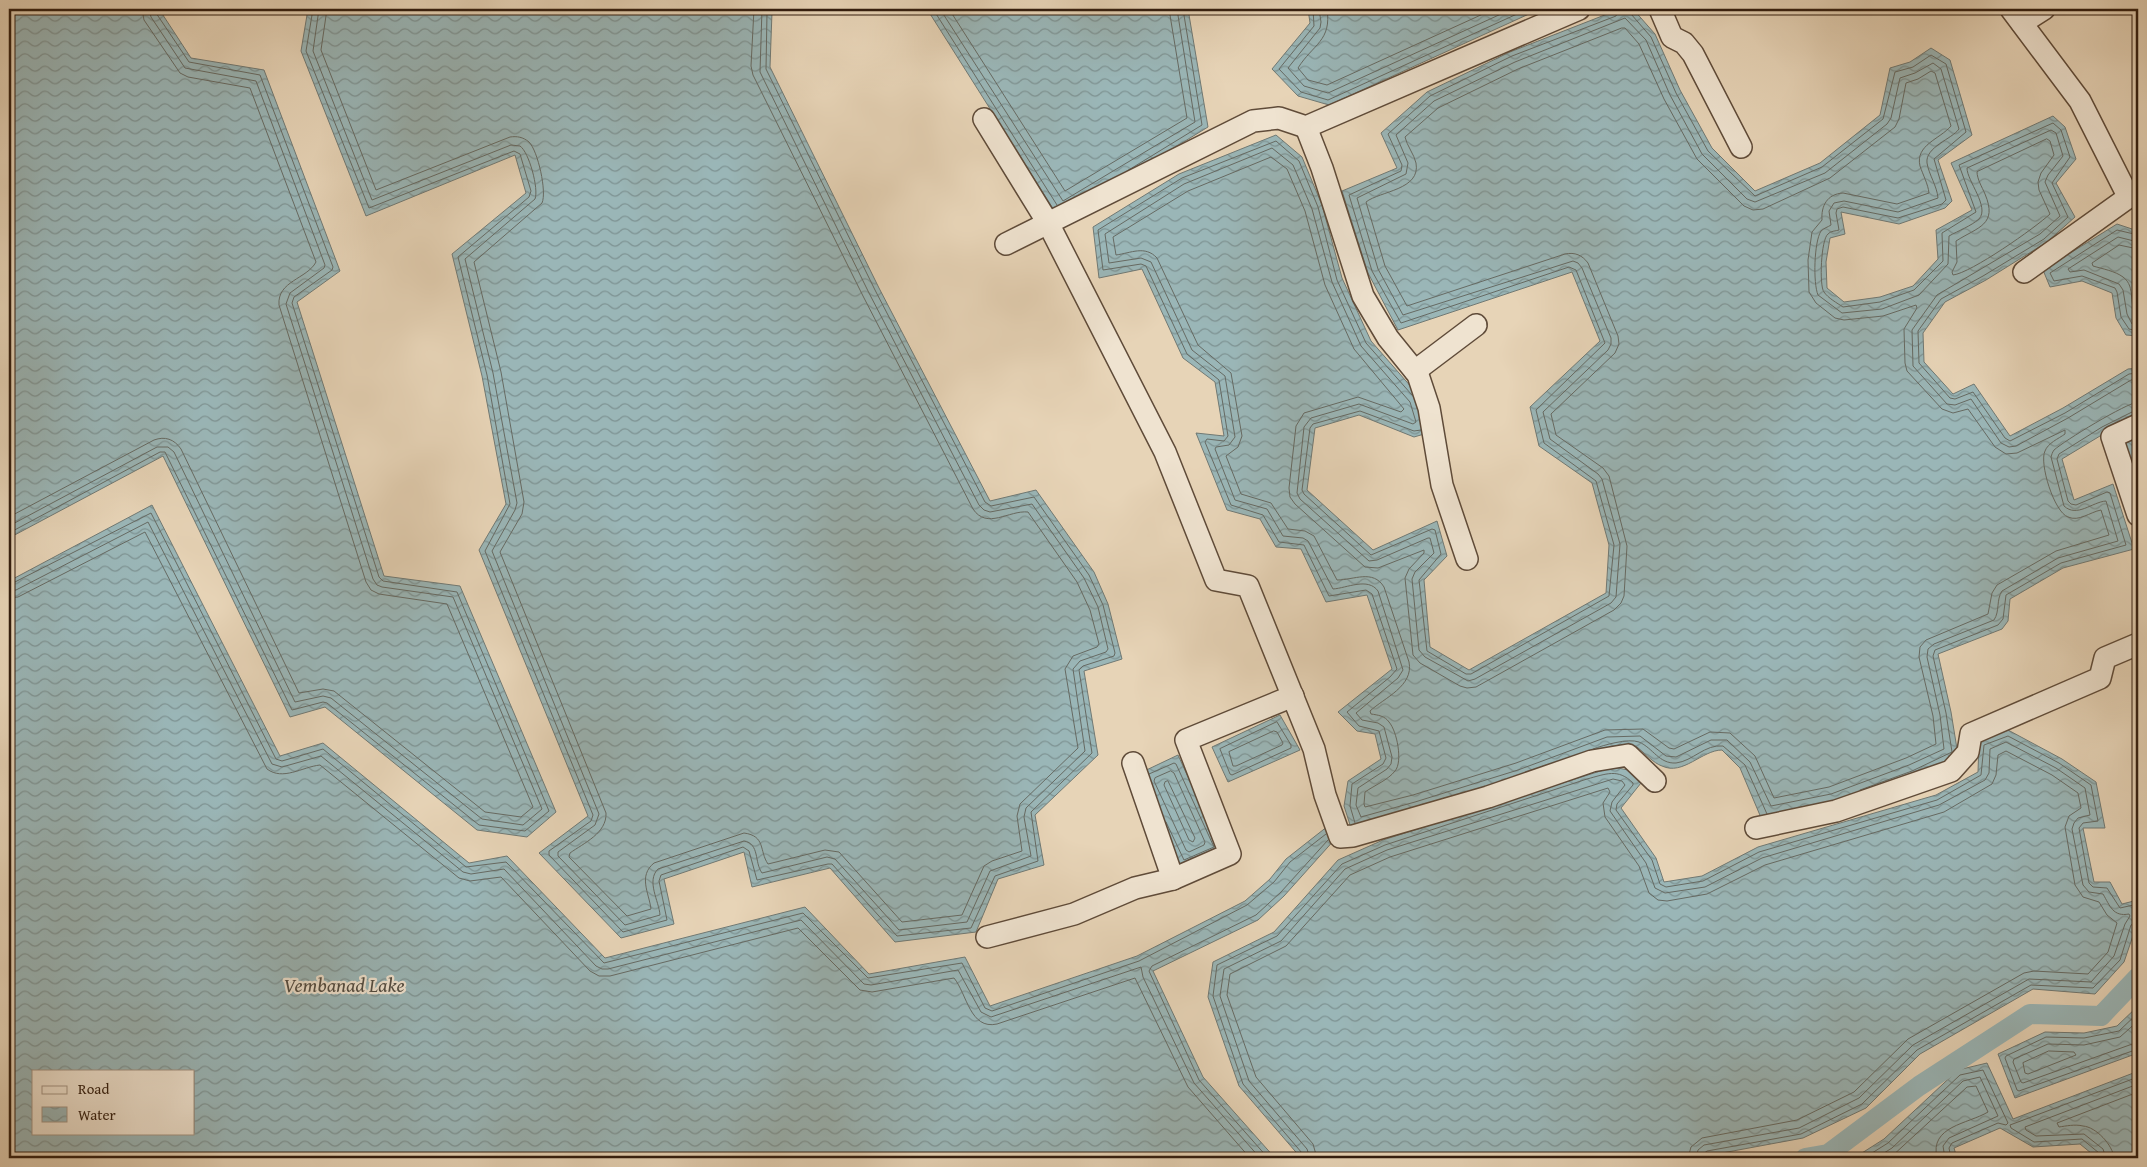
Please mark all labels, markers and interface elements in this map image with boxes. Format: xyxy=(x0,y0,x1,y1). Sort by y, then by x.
water label: Vembanad Lake xyxy=(284,970,405,999)
legend xyxy=(32,1070,195,1134)
text: Road xyxy=(78,1078,109,1099)
text: Water xyxy=(78,1104,116,1125)

